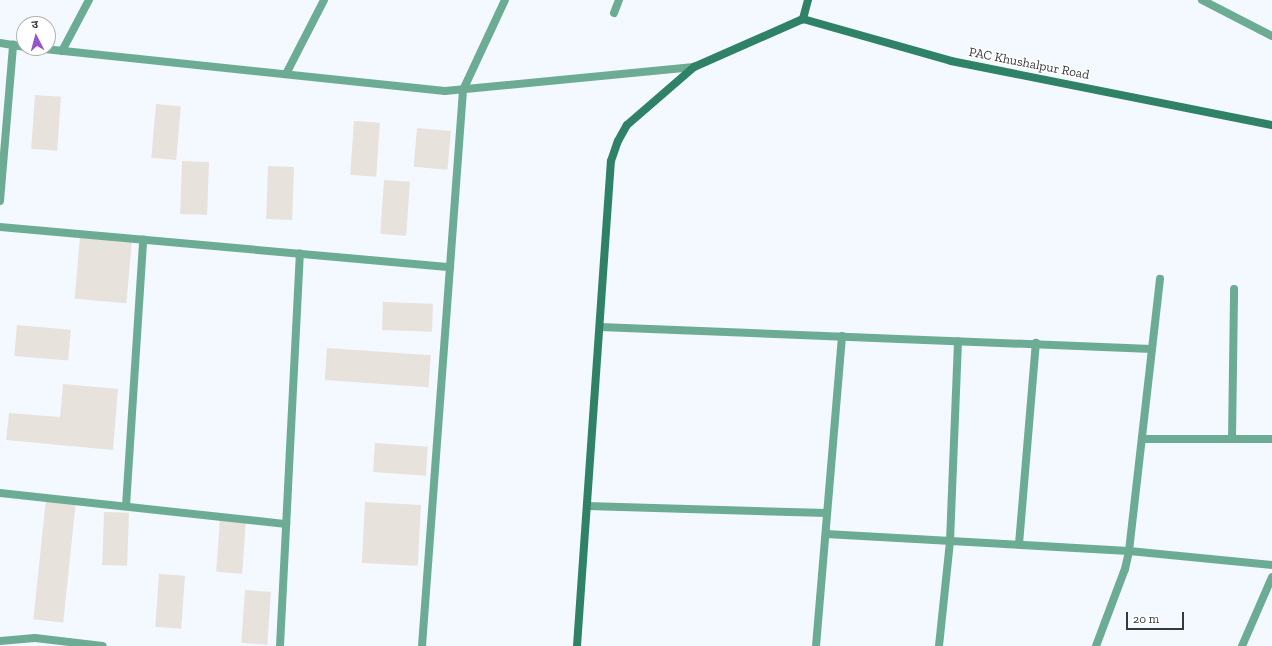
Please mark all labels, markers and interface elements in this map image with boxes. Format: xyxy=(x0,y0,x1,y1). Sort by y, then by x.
north arrow xyxy=(16,16,56,56)
text: उ xyxy=(31,18,39,31)
street label: PAC Khushalpur Road xyxy=(967,45,1091,83)
scale bar xyxy=(1128,604,1186,630)
text: 20 m xyxy=(1133,612,1159,626)

